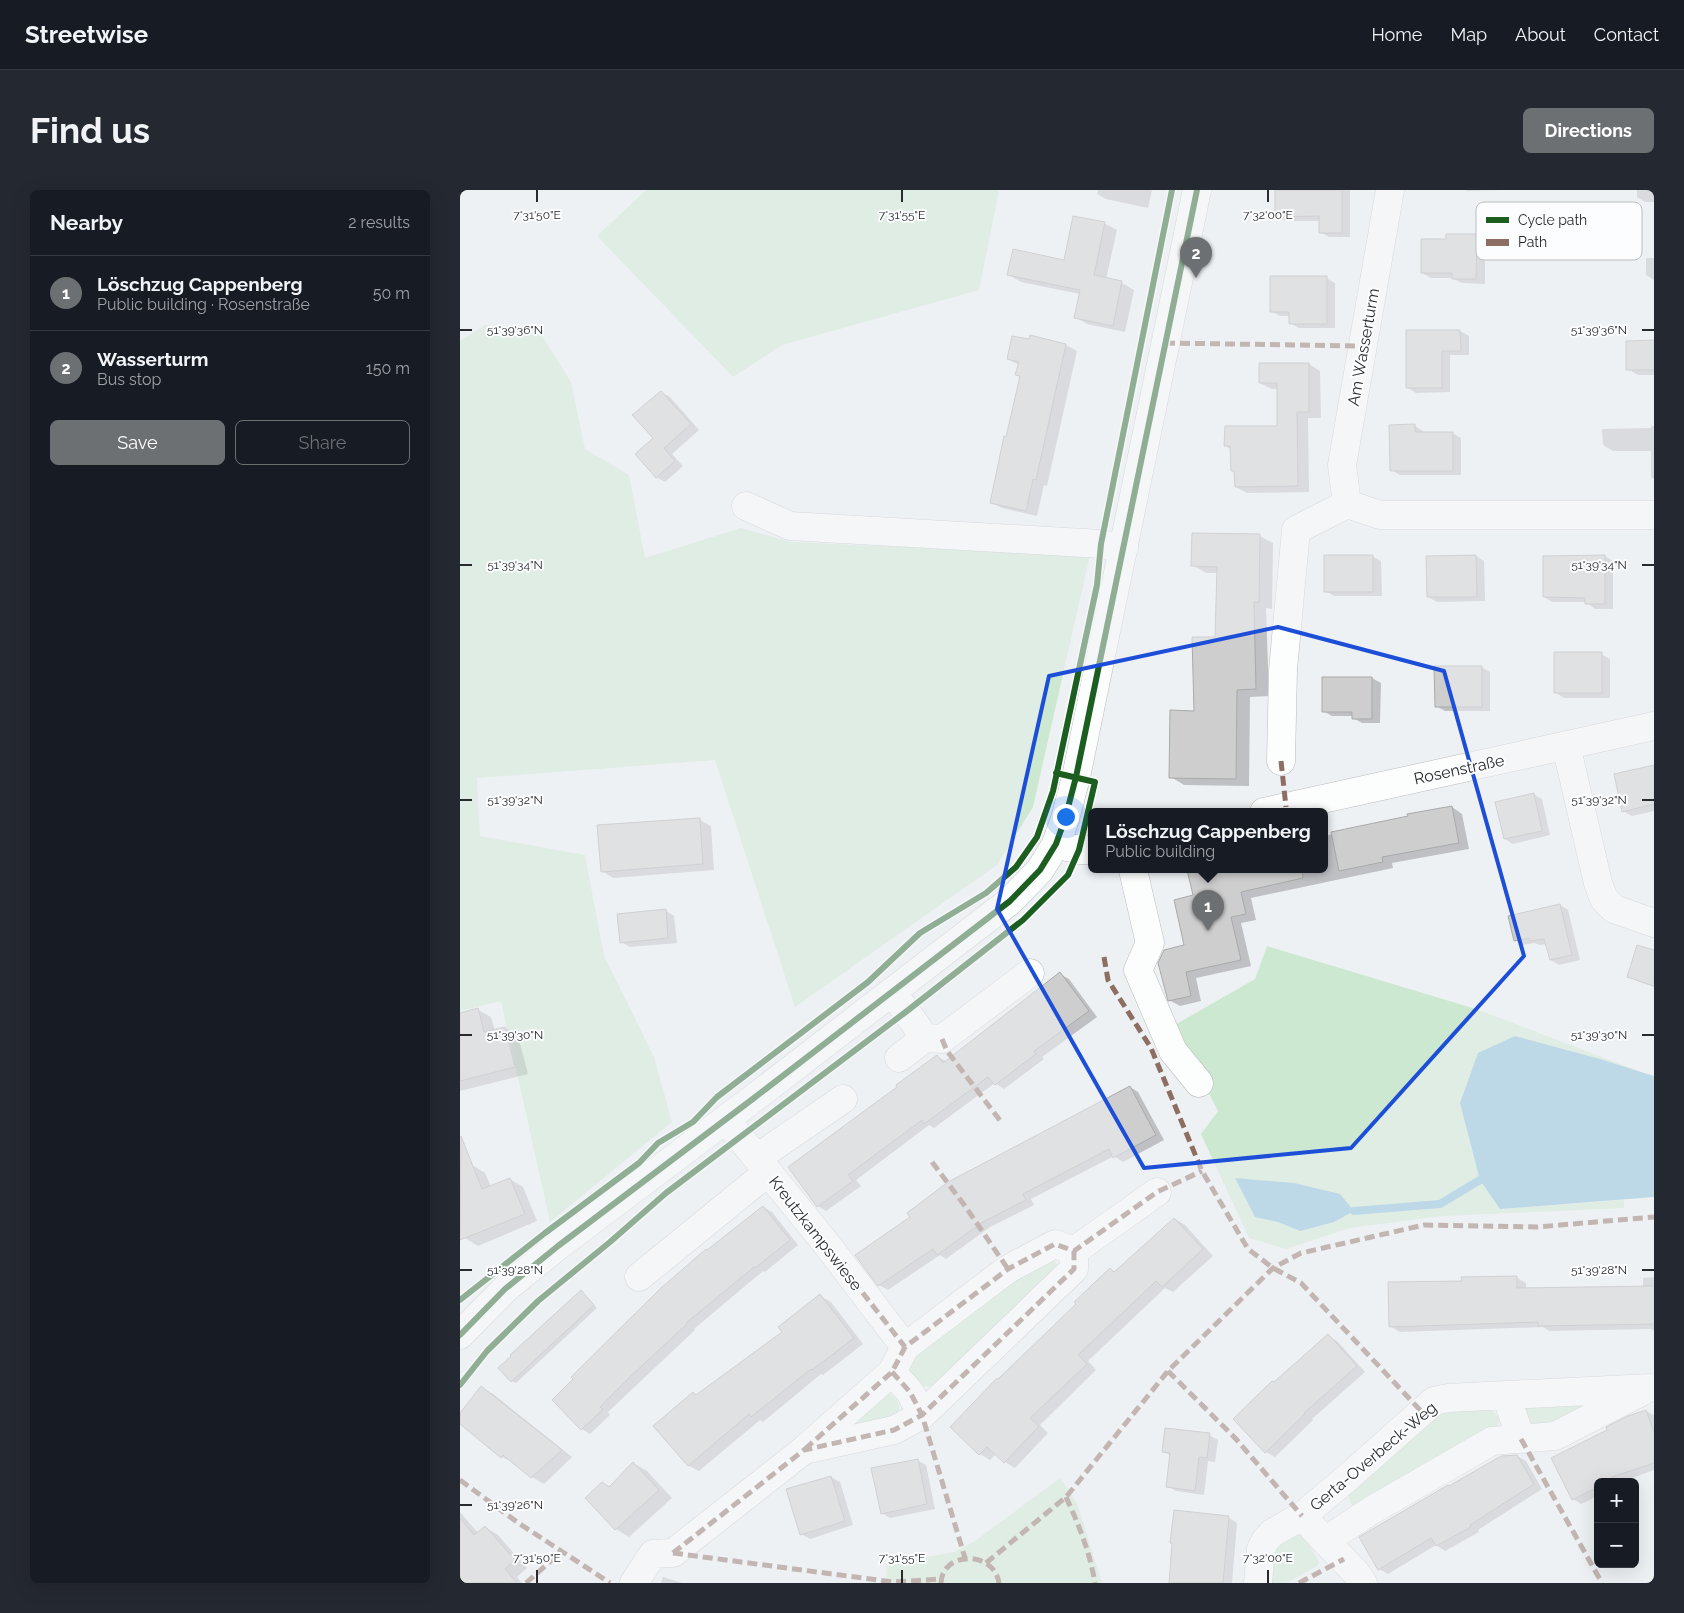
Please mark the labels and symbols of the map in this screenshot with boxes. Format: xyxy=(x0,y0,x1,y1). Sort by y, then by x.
legend xyxy=(1476,202,1642,260)
text: 7°31'50"E xyxy=(513,208,561,222)
text: 7°31'55"E xyxy=(879,208,925,222)
text: 7°32'00"E xyxy=(1243,208,1293,222)
text: Cycle path xyxy=(1518,212,1587,228)
text: Path xyxy=(1518,234,1547,250)
pin: 2 xyxy=(1180,237,1212,278)
street label: Am Wasserturm xyxy=(1344,287,1383,407)
text: 51°39'36"N xyxy=(487,323,543,337)
text: 51°39'36"N xyxy=(1571,323,1627,337)
text: 51°39'34"N xyxy=(487,558,543,572)
text: 51°39'34"N xyxy=(1571,558,1627,572)
street label: Rosenstraße xyxy=(1412,751,1506,788)
text: 51°39'32"N xyxy=(487,793,543,807)
text: 51°39'32"N xyxy=(1571,793,1627,807)
your location xyxy=(1053,804,1079,830)
pin: 1 xyxy=(1192,890,1224,931)
text: 51°39'30"N xyxy=(487,1028,543,1042)
text: 51°39'30"N xyxy=(1571,1028,1627,1042)
street label: Kreutzkampswiese xyxy=(765,1172,866,1294)
text: 51°39'28"N xyxy=(487,1263,543,1277)
text: 51°39'28"N xyxy=(1571,1263,1627,1277)
street label: Gerta-Overbeck-Weg xyxy=(1306,1398,1441,1515)
text: 51°39'26"N xyxy=(487,1498,543,1512)
text: 7°31'50"E xyxy=(513,1551,561,1565)
text: 7°31'55"E xyxy=(879,1551,925,1565)
text: 7°32'00"E xyxy=(1243,1551,1293,1565)

